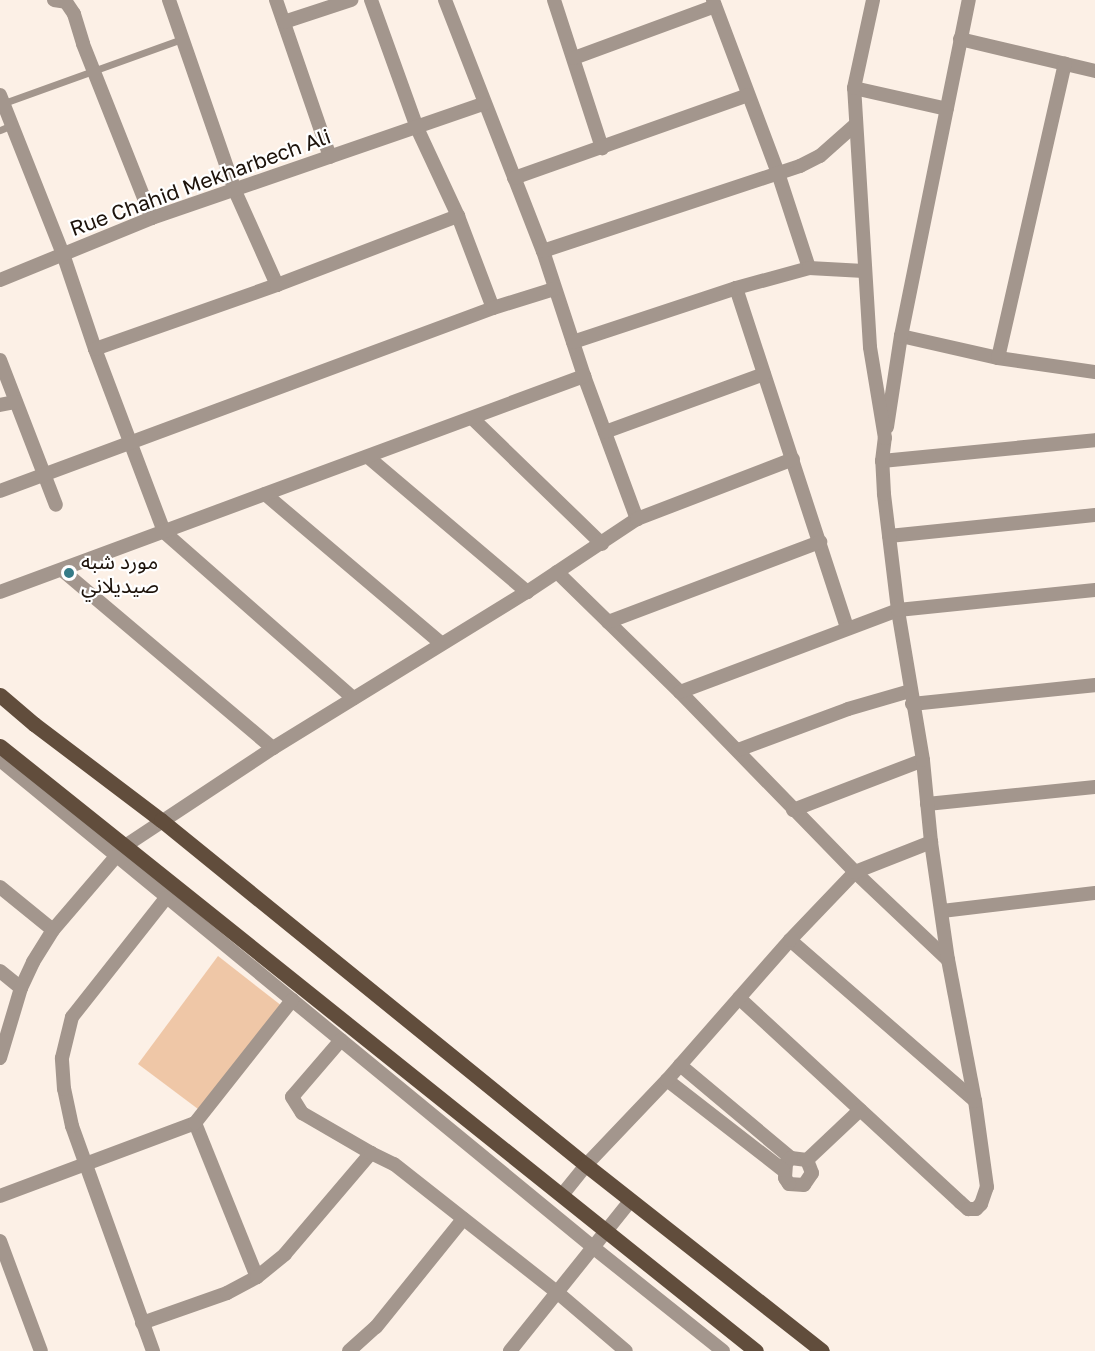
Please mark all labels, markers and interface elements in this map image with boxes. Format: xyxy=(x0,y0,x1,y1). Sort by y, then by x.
street label: Rue Chahid Mekharbech Ali xyxy=(66,123,334,241)
place label: مورد شبه صيديلاني xyxy=(81,548,159,598)
marker: مورد شبه صيديلاني xyxy=(62,566,76,580)

